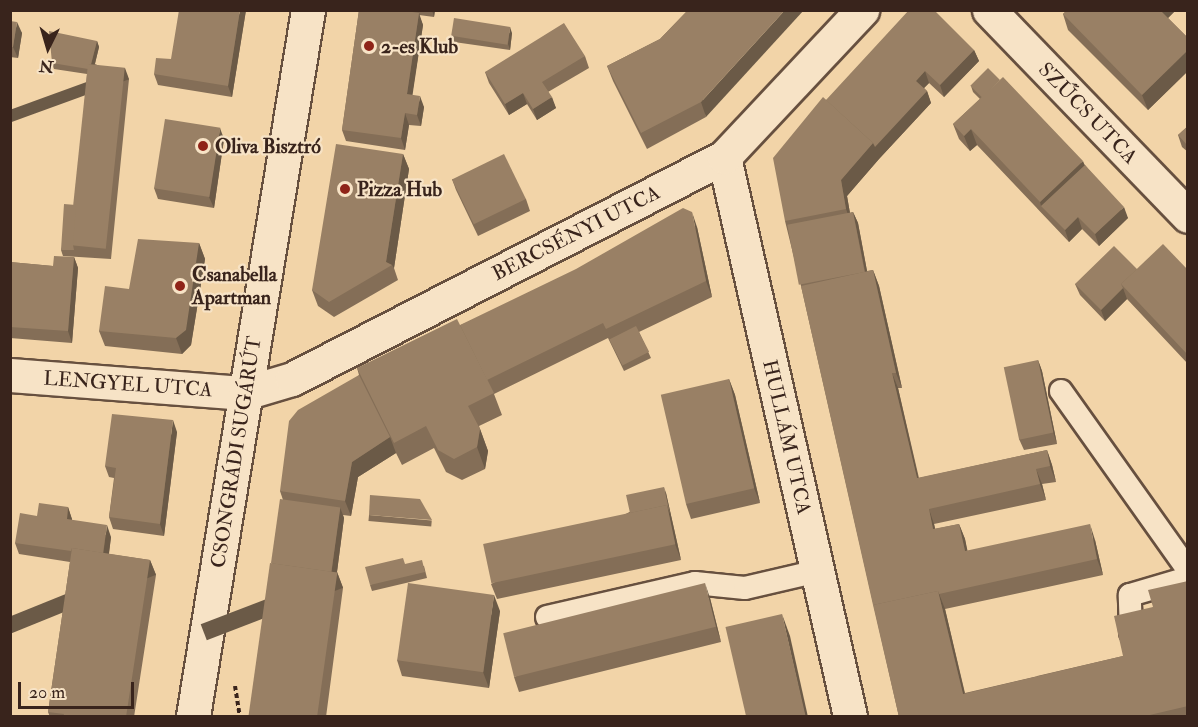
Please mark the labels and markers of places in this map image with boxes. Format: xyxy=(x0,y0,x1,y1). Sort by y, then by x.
place label: 2-es Klub xyxy=(381,34,458,58)
marker: 2-es Klub xyxy=(362,39,376,53)
place label: Oliva Bisztró xyxy=(215,134,321,158)
marker: Oliva Bisztró xyxy=(196,139,210,153)
place label: Pizza Hub xyxy=(357,177,442,201)
marker: Pizza Hub xyxy=(338,182,352,196)
place label: Csanabella Apartman xyxy=(192,262,277,309)
marker: Csanabella Apartman xyxy=(173,279,187,293)

